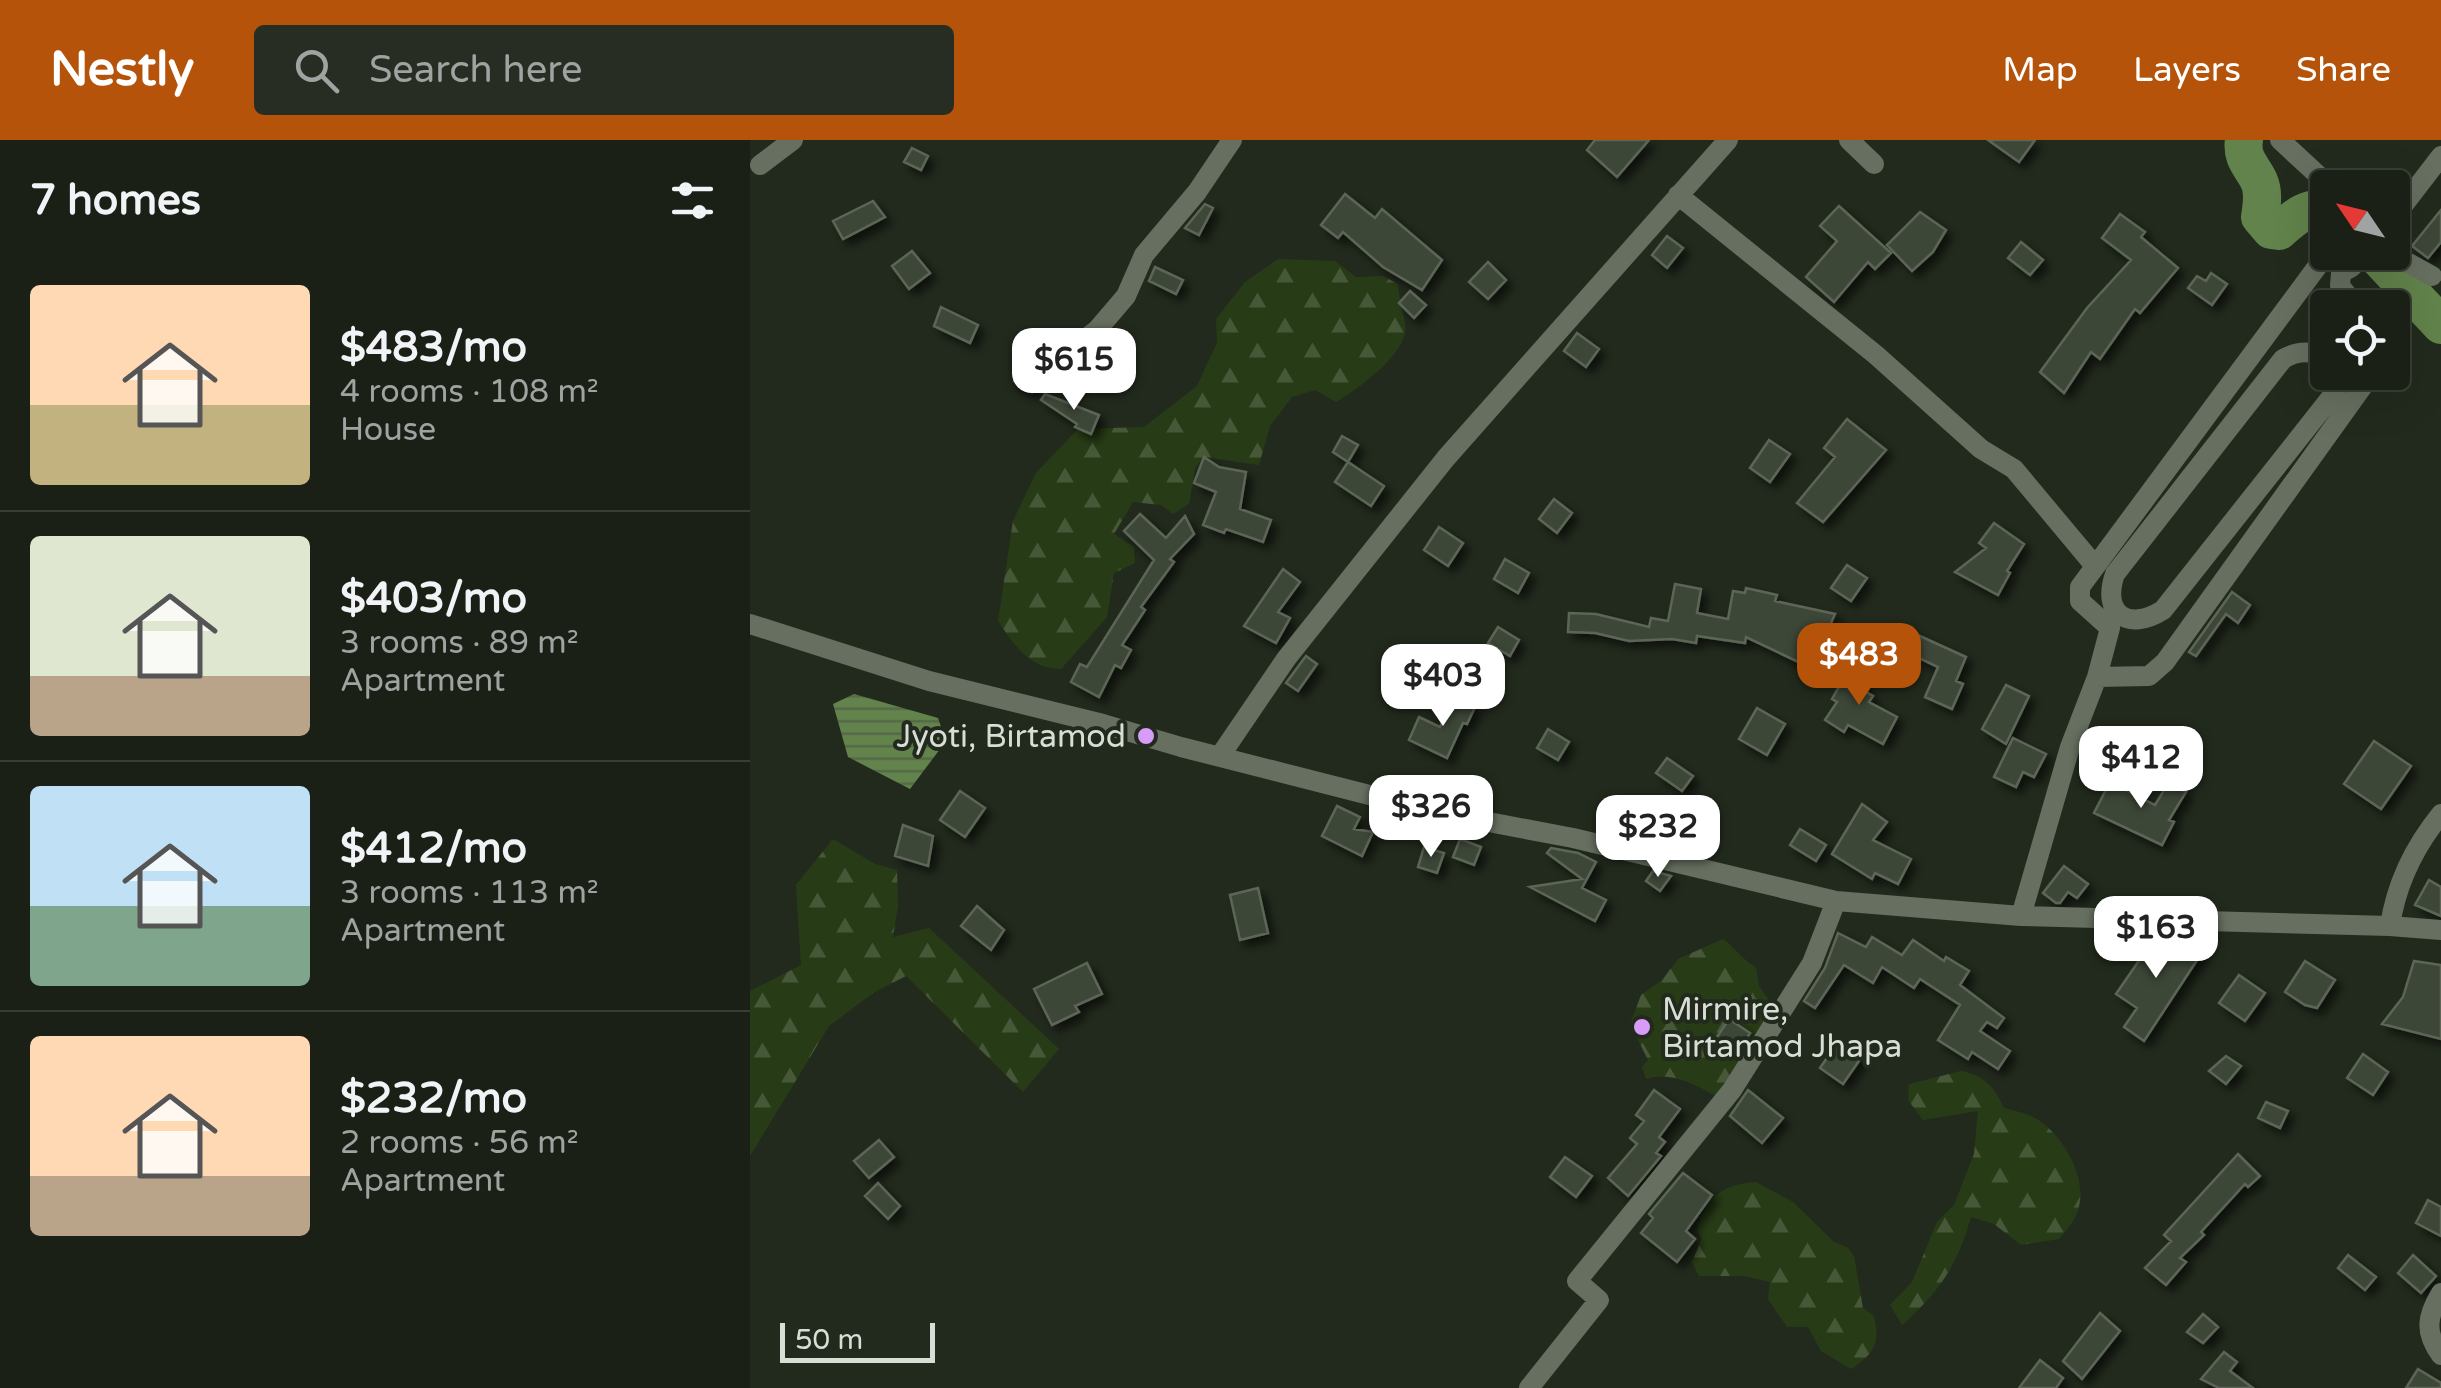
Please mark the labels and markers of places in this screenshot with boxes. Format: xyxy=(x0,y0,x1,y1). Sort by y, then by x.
pin: $615 xyxy=(1015,328,1133,413)
pin: $483 xyxy=(1800,623,1918,708)
pin: $403 xyxy=(1384,644,1502,729)
place label: Jyoti, Birtamod xyxy=(897,718,1126,756)
marker: Jyoti, Birtamod xyxy=(1135,725,1157,747)
pin: $412 xyxy=(2082,726,2200,811)
pin: $326 xyxy=(1372,775,1490,860)
pin: $232 xyxy=(1599,795,1717,880)
pin: $163 xyxy=(2097,896,2215,981)
place label: Mirmire, Birtamod Jhapa xyxy=(1662,991,1902,1066)
marker: Mirmire, Birtamod Jhapa xyxy=(1631,1016,1653,1038)

